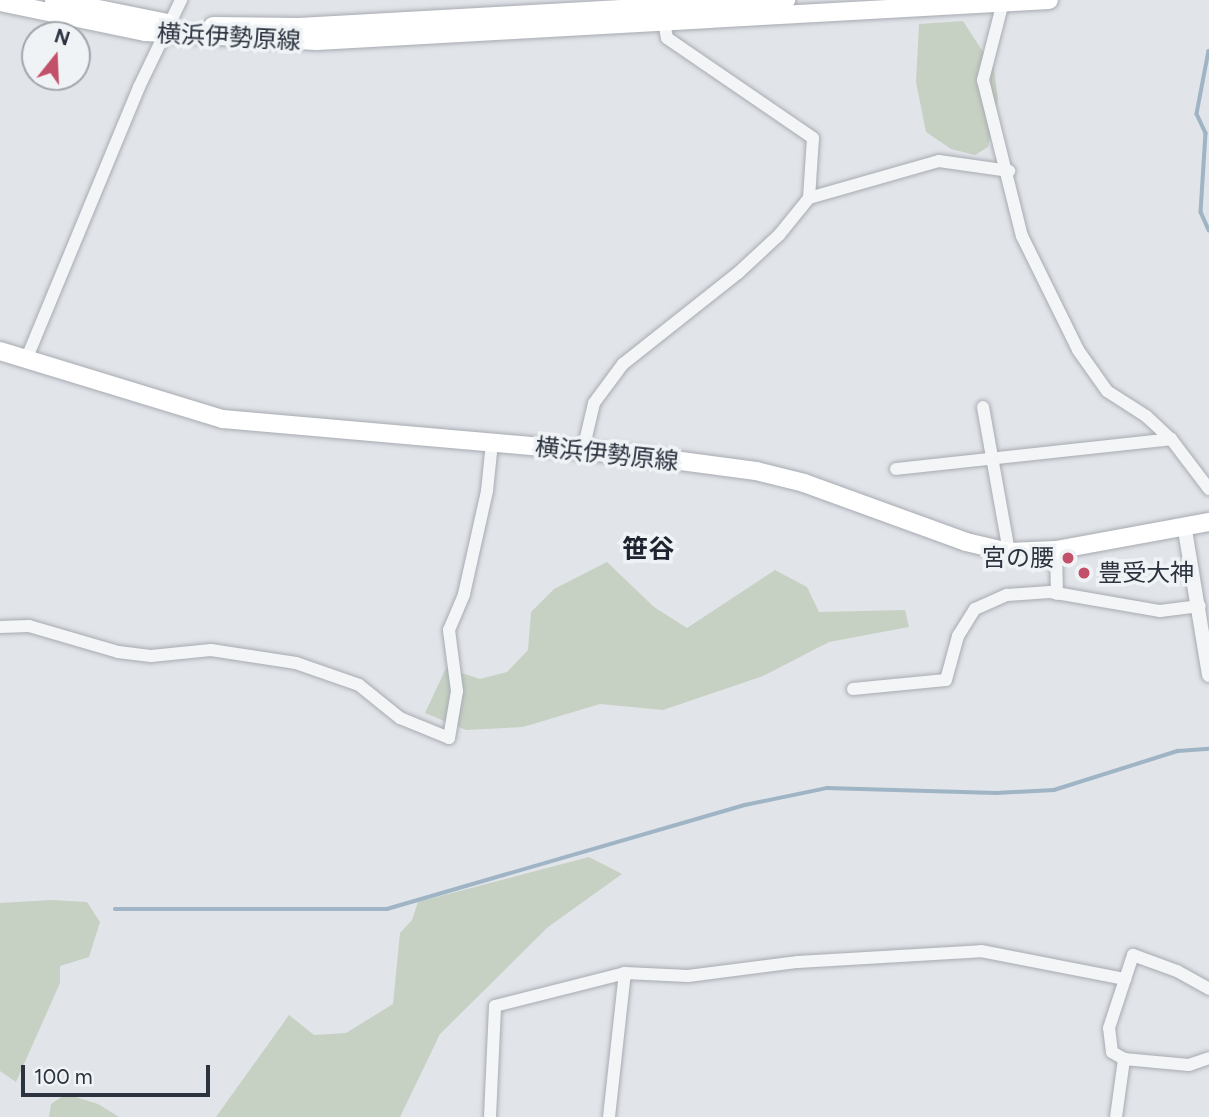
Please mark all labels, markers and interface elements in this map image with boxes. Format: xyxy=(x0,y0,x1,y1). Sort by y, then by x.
street label: 横浜伊勢原線 xyxy=(156,19,302,55)
north arrow xyxy=(21,21,91,91)
text: N xyxy=(51,24,73,51)
street label: 横浜伊勢原線 xyxy=(534,432,680,476)
district label: 笹谷 xyxy=(622,534,674,566)
place label: 宮の腰 xyxy=(982,544,1054,572)
marker: 宮の腰 xyxy=(1060,550,1076,566)
place label: 豊受大神 xyxy=(1098,559,1194,587)
marker: 豊受大神 xyxy=(1076,565,1092,581)
scale bar xyxy=(24,1050,214,1094)
text: 100 m xyxy=(34,1064,93,1089)

